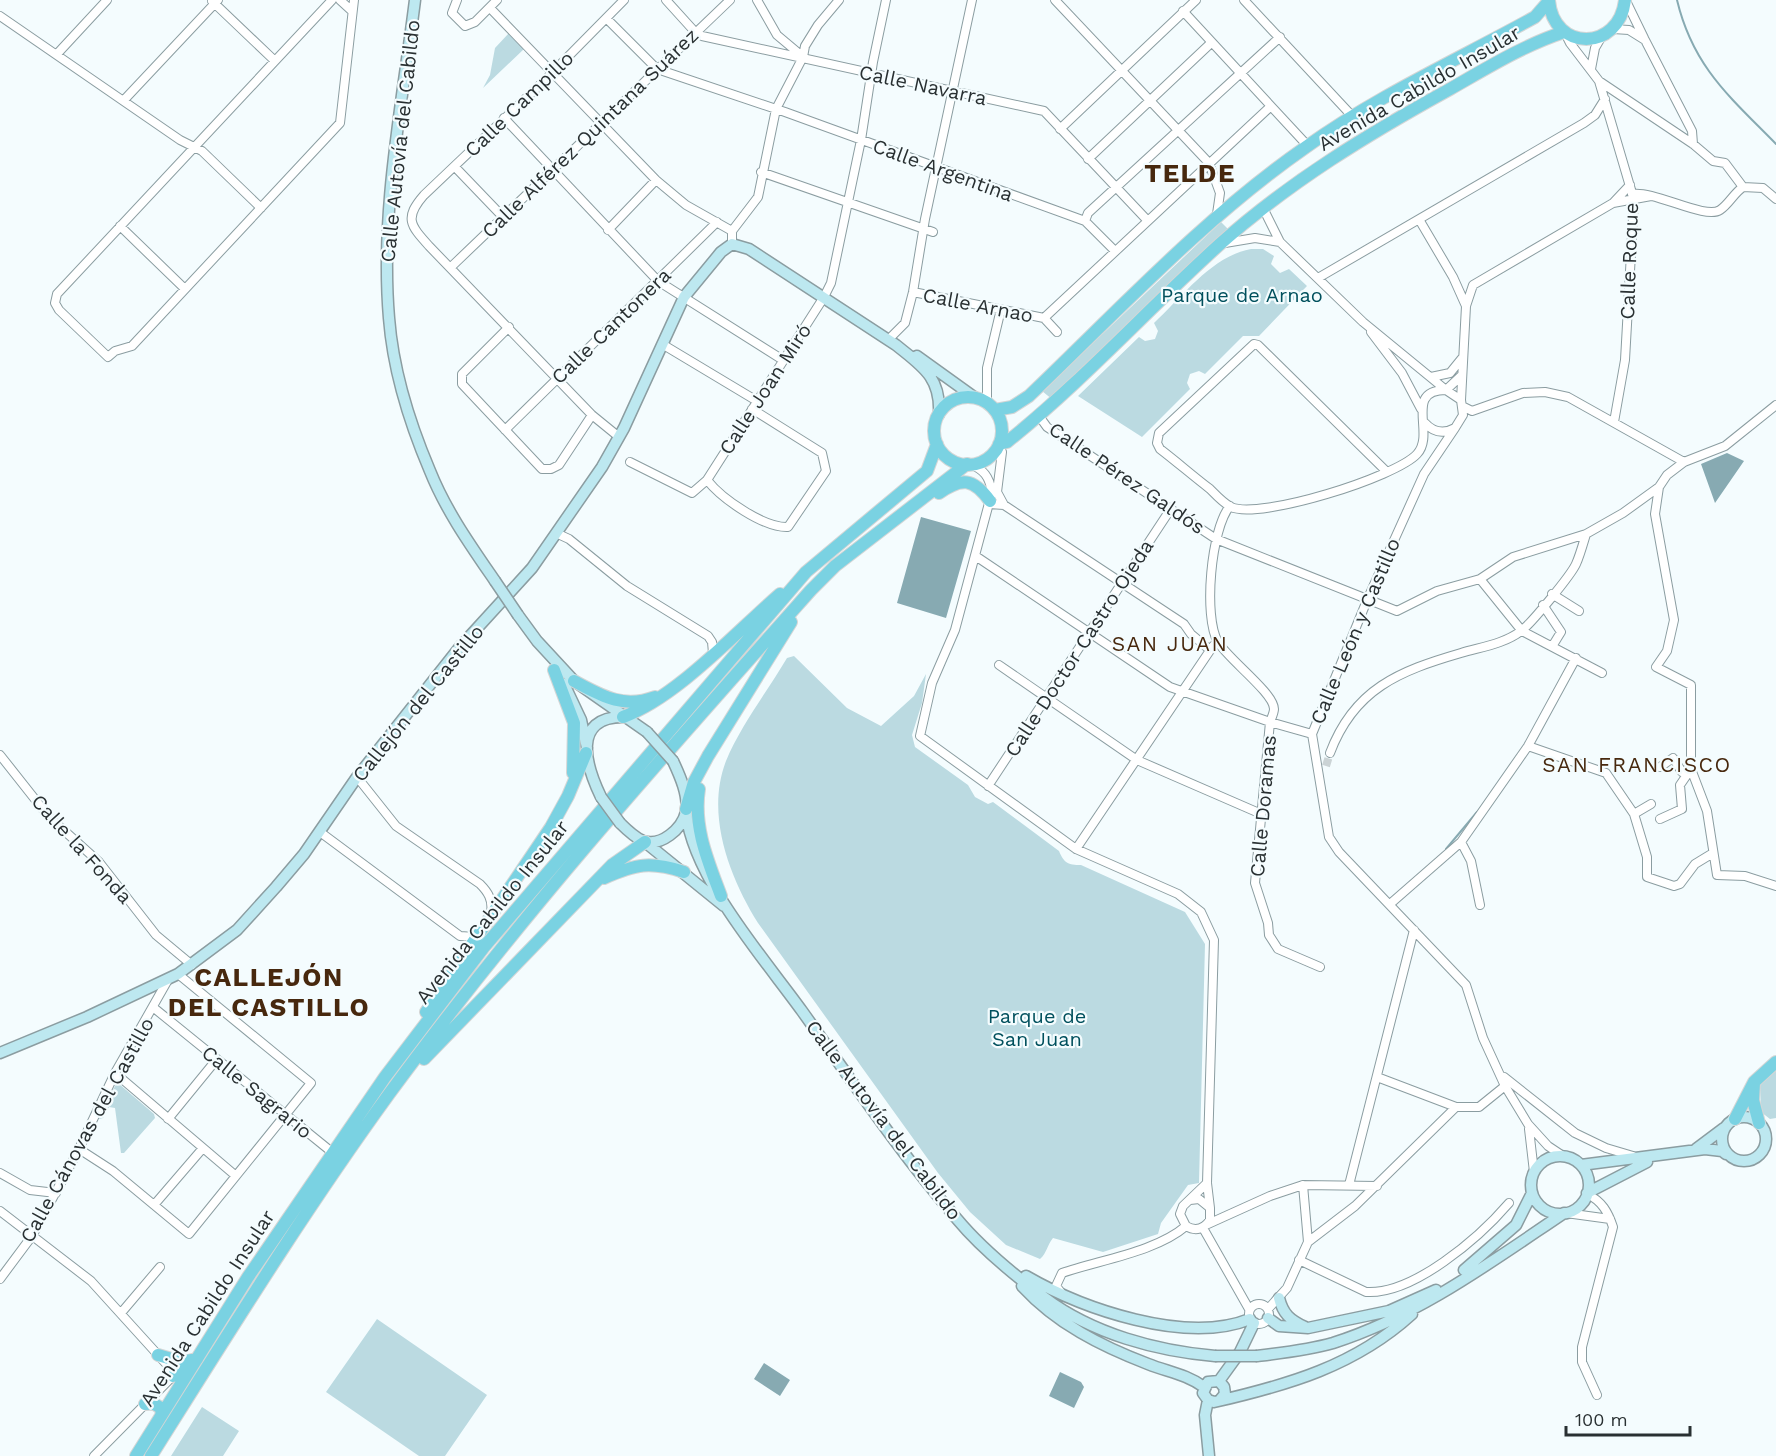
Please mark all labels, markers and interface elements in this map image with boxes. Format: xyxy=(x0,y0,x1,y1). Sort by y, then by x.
street label: Calle Autovía del Cabildo xyxy=(375,18,425,264)
street label: Avenida Cabildo Insular xyxy=(1314,20,1524,156)
street label: Calle Alférez Quintana Suárez xyxy=(477,23,703,243)
street label: Calle Campillo xyxy=(460,46,578,162)
street label: Calle Navarra xyxy=(857,60,989,110)
street label: Calle Argentina xyxy=(870,133,1016,207)
district label: TELDE xyxy=(1144,158,1236,188)
street label: Calle Roque xyxy=(1615,202,1643,320)
street label: Calle Cantonera xyxy=(546,263,676,389)
street label: Calle Arnao xyxy=(921,283,1035,327)
park label: Parque de Arnao xyxy=(1161,283,1323,307)
street label: Calle Joan Miró xyxy=(714,319,816,459)
street label: Calle Pérez Galdós xyxy=(1044,417,1210,539)
street label: Calle León y Castillo xyxy=(1305,534,1405,728)
street label: Calle Doctor Castro Ojeda xyxy=(1000,535,1158,761)
street label: Callejón del Castillo xyxy=(347,620,489,786)
district label: SAN JUAN xyxy=(1112,631,1228,656)
street label: Calle Doramas xyxy=(1245,734,1281,878)
district label: SAN FRANCISCO xyxy=(1542,752,1732,777)
street label: Calle la Fonda xyxy=(27,789,137,909)
street label: Avenida Cabildo Insular xyxy=(410,815,574,1009)
district label: CALLEJÓN DEL CASTILLO xyxy=(168,962,370,1022)
park label: Parque de San Juan xyxy=(988,1004,1086,1051)
street label: Calle Cánovas del Castillo xyxy=(15,1013,159,1247)
street label: Calle Autovía del Cabildo xyxy=(801,1015,967,1225)
street label: Calle Sagrario xyxy=(197,1040,317,1144)
street label: Avenida Cabildo Insular xyxy=(134,1205,280,1411)
scale bar xyxy=(1566,1399,1690,1437)
text: 100 m xyxy=(1575,1409,1628,1430)

